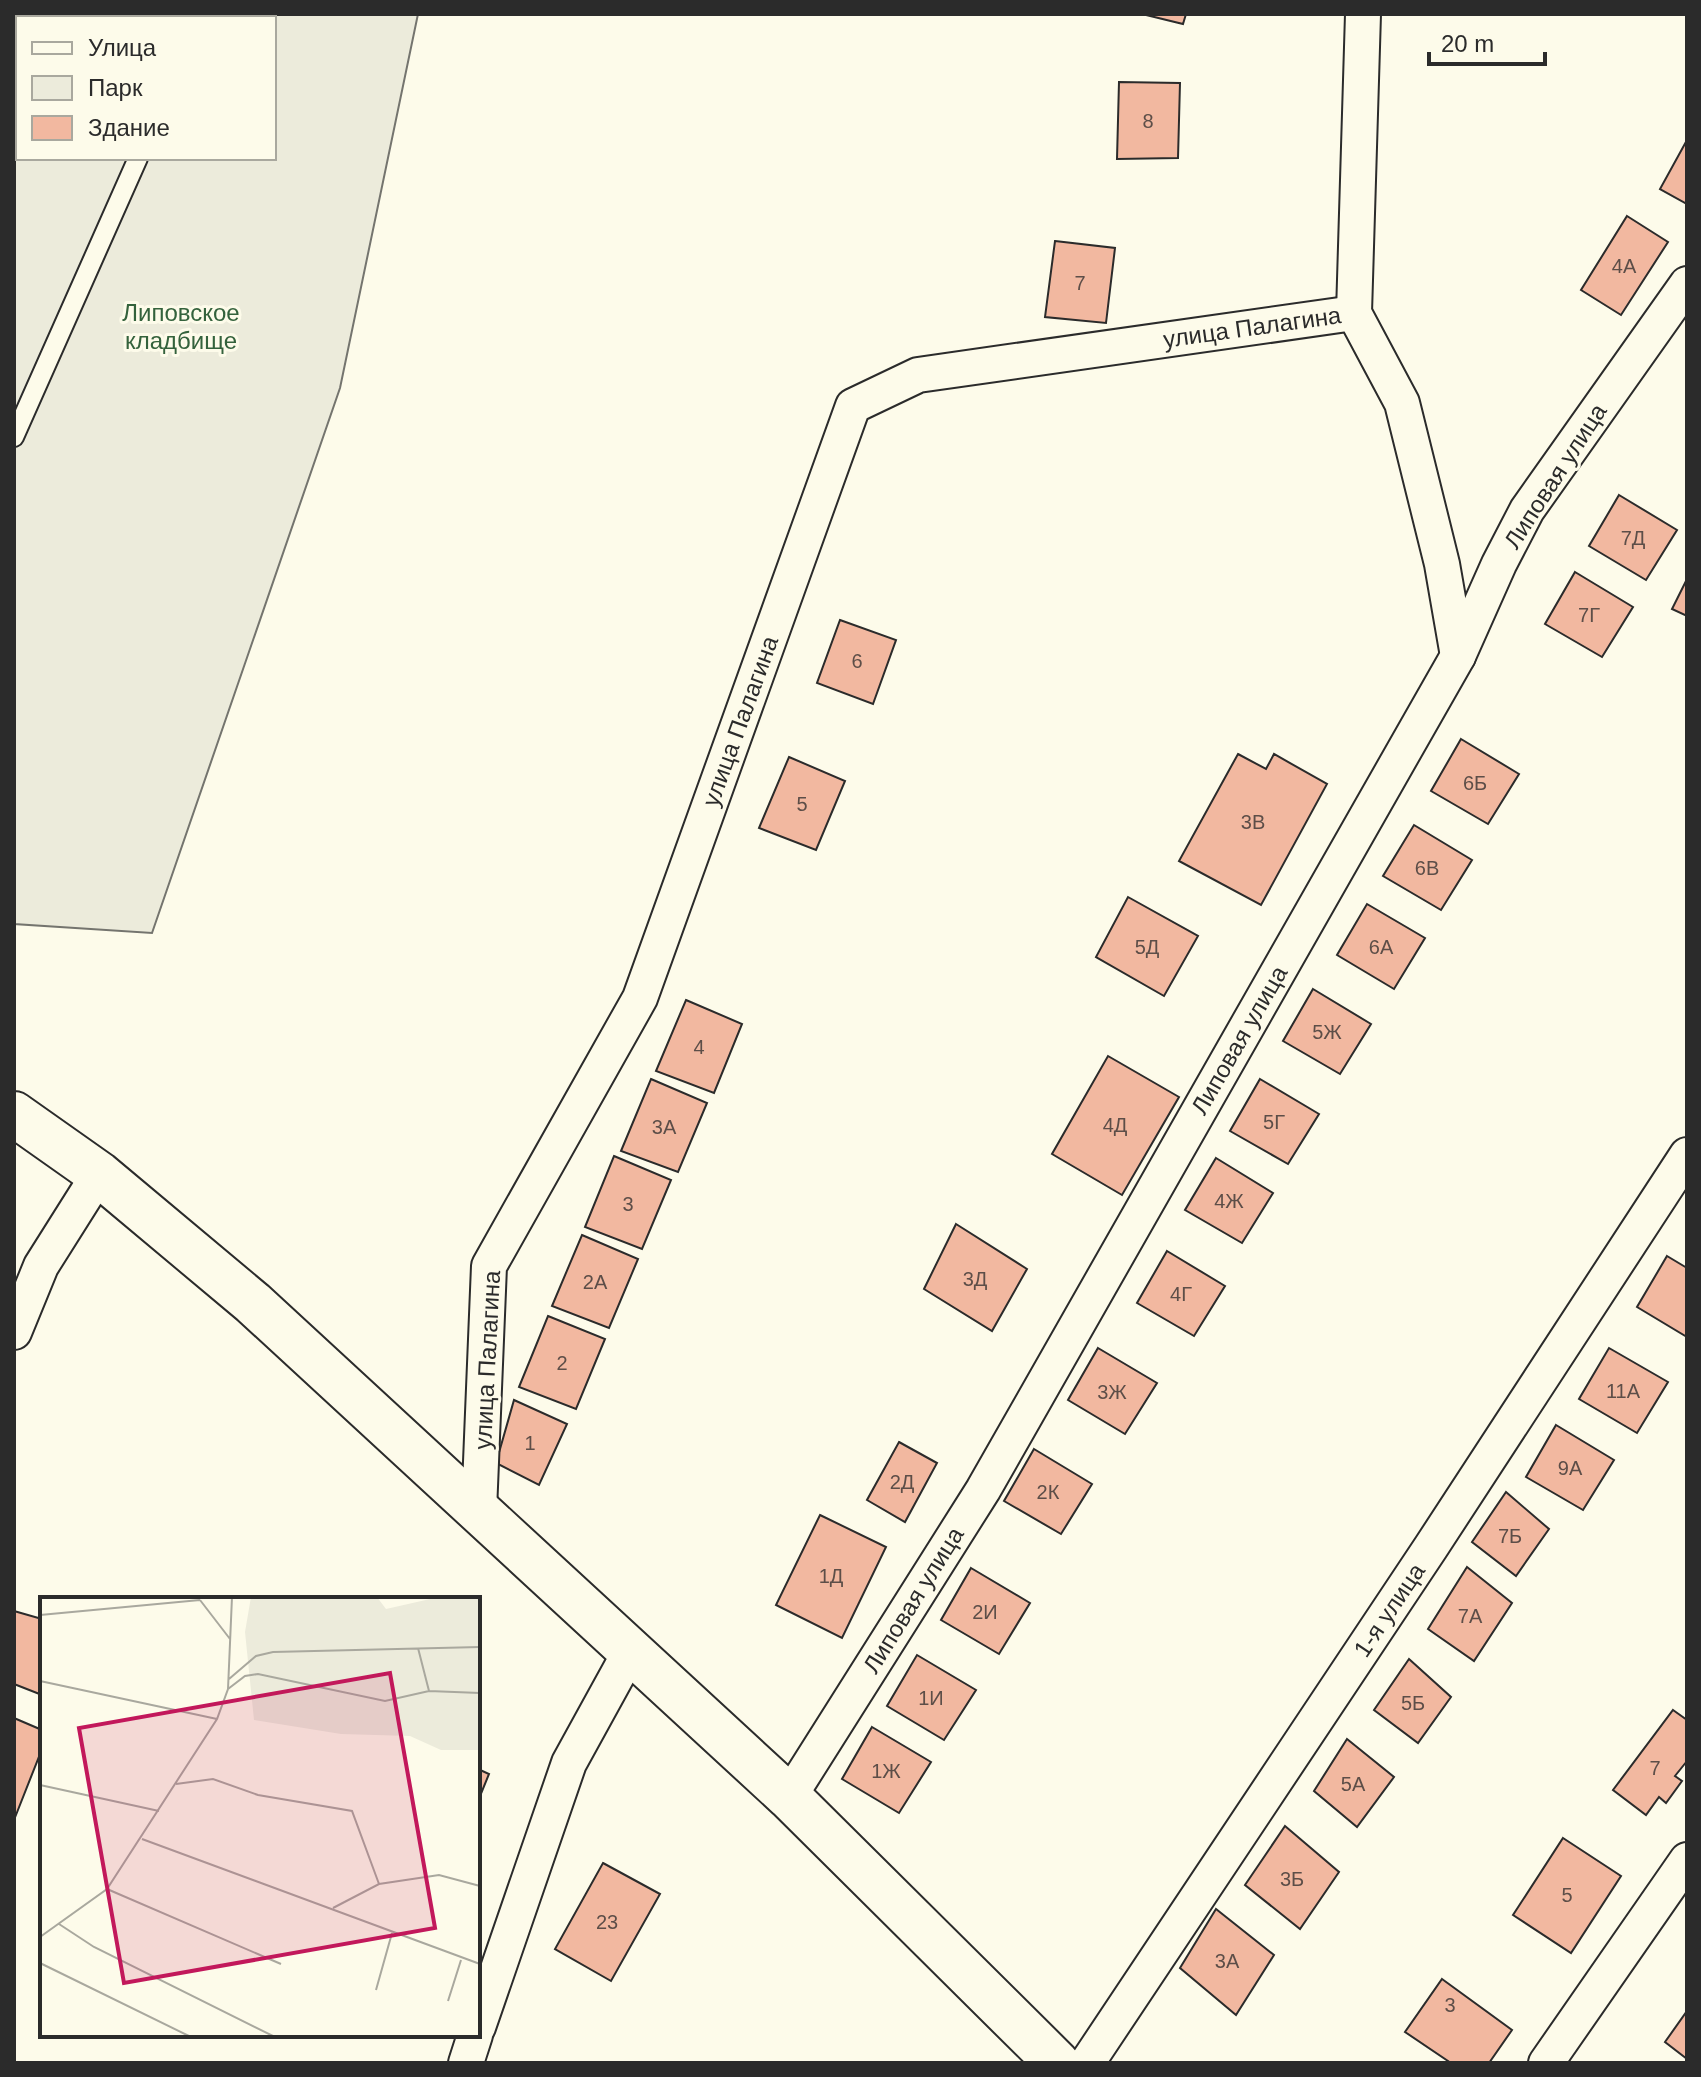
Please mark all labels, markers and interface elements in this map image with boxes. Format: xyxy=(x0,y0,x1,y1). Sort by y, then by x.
legend xyxy=(16,16,276,160)
scale bar xyxy=(1429,16,1545,66)
text: 20 m xyxy=(1441,30,1494,57)
text: Улица xyxy=(88,34,157,61)
text: Парк xyxy=(88,74,143,101)
house number: 8 xyxy=(1142,110,1154,132)
text: Здание xyxy=(88,114,170,141)
house number: 4А xyxy=(1612,255,1637,277)
house number: 7 xyxy=(1074,272,1086,294)
park label: Липовское кладбище xyxy=(122,299,240,354)
street label: улица Палагина xyxy=(1161,301,1343,353)
street label: Липовая улица xyxy=(1498,398,1612,553)
house number: 7Д xyxy=(1621,527,1646,549)
house number: 7Г xyxy=(1578,604,1600,626)
street label: улица Палагина xyxy=(697,632,784,810)
house number: 6 xyxy=(851,650,863,672)
house number: 6Б xyxy=(1463,772,1487,794)
house number: 5 xyxy=(796,793,808,815)
house number: 3В xyxy=(1241,811,1265,833)
house number: 6В xyxy=(1415,857,1439,879)
house number: 5Д xyxy=(1135,936,1160,958)
house number: 6А xyxy=(1369,936,1394,958)
street label: Липовая улица xyxy=(1186,960,1293,1119)
house number: 5Ж xyxy=(1312,1021,1342,1043)
house number: 4 xyxy=(693,1036,705,1058)
house number: 5Г xyxy=(1263,1111,1285,1133)
house number: 4Д xyxy=(1103,1114,1128,1136)
house number: 3А xyxy=(652,1116,677,1138)
house number: 4Ж xyxy=(1214,1190,1244,1212)
house number: 3 xyxy=(622,1193,634,1215)
house number: 3Д xyxy=(963,1268,988,1290)
street label: улица Палагина xyxy=(469,1269,505,1450)
house number: 2А xyxy=(583,1271,608,1293)
house number: 4Г xyxy=(1170,1283,1192,1305)
house number: 2 xyxy=(556,1352,568,1374)
house number: 11А xyxy=(1606,1380,1641,1402)
house number: 3Ж xyxy=(1097,1381,1127,1403)
house number: 1 xyxy=(524,1432,536,1454)
house number: 9А xyxy=(1558,1457,1583,1479)
house number: 2Д xyxy=(890,1471,915,1493)
house number: 2К xyxy=(1037,1481,1060,1503)
street label: Липовая улица xyxy=(857,1521,969,1678)
house number: 7Б xyxy=(1498,1525,1522,1547)
street label: 1-я улица xyxy=(1348,1558,1430,1662)
house number: 1Д xyxy=(819,1565,844,1587)
inset map xyxy=(40,1597,480,2037)
house number: 2И xyxy=(972,1601,998,1623)
house number: 7А xyxy=(1458,1605,1483,1627)
house number: 1И xyxy=(918,1687,944,1709)
house number: 5Б xyxy=(1401,1692,1425,1714)
house number: 7 xyxy=(1649,1757,1661,1779)
house number: 1Ж xyxy=(871,1760,901,1782)
house number: 5А xyxy=(1341,1773,1366,1795)
house number: 3Б xyxy=(1280,1868,1304,1890)
house number: 5 xyxy=(1561,1884,1573,1906)
house number: 23 xyxy=(596,1911,618,1933)
house number: 3А xyxy=(1215,1950,1240,1972)
house number: 3 xyxy=(1444,1994,1456,2016)

